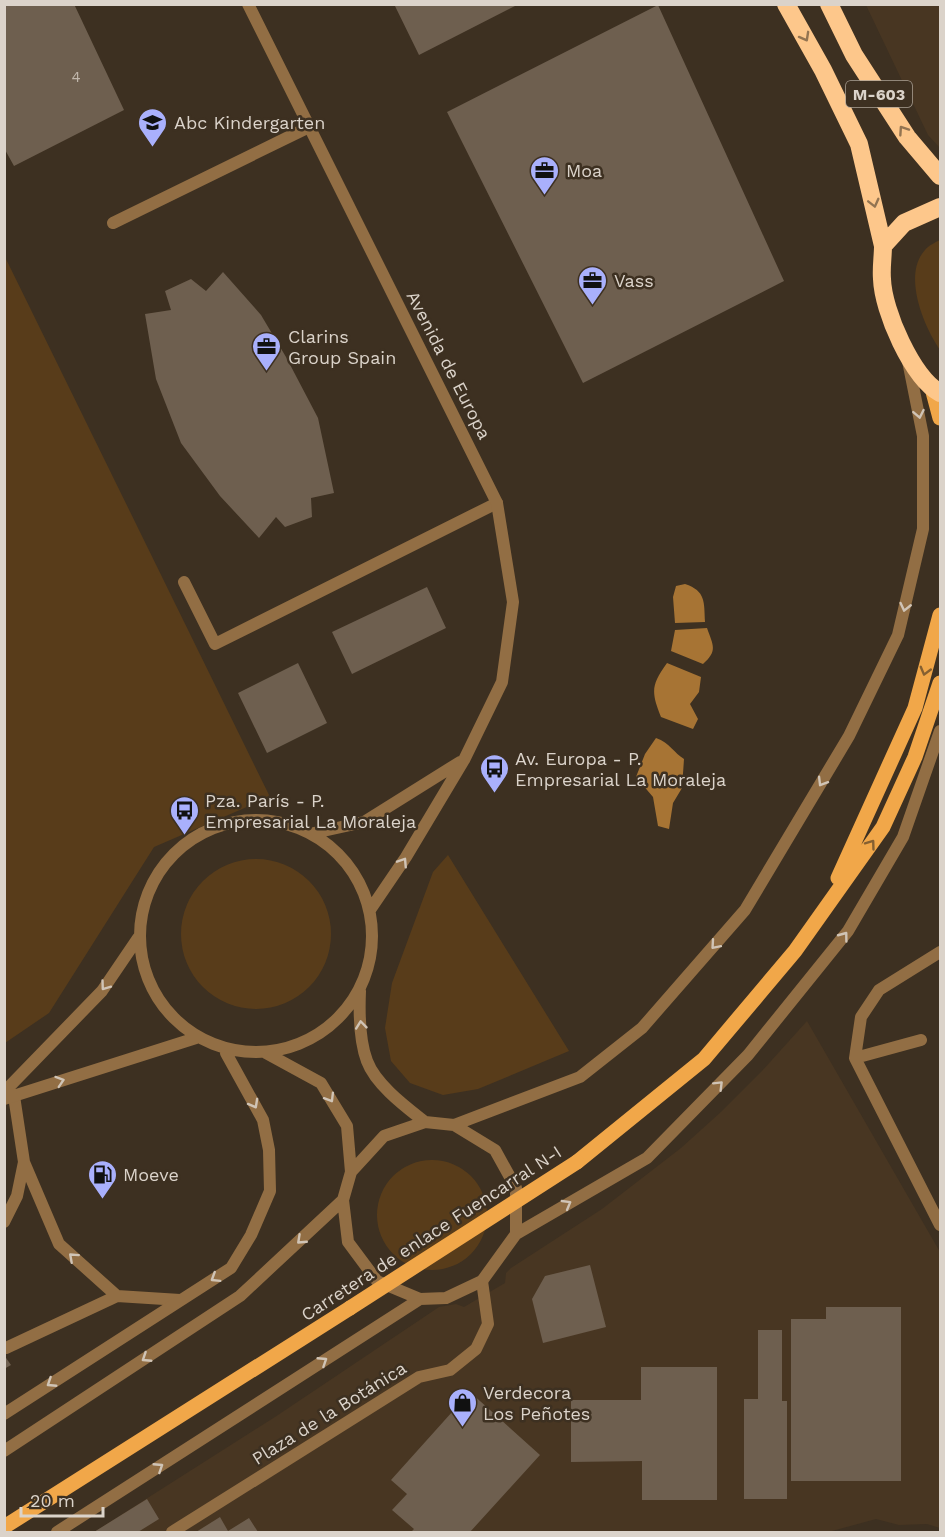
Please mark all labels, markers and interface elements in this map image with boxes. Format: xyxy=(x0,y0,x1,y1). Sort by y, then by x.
one-way arrow xyxy=(798,31,809,42)
house number: 4 xyxy=(71,68,81,86)
road number: M-603 xyxy=(846,81,912,107)
school or university icon: Abc Kindergarten xyxy=(137,106,169,148)
place label: Abc Kindergarten xyxy=(174,112,325,133)
one-way arrow xyxy=(900,126,911,137)
office icon: Moa xyxy=(529,154,561,196)
place label: Moa xyxy=(566,160,602,181)
one-way arrow xyxy=(866,197,879,207)
office icon: Vass xyxy=(577,264,609,306)
place label: Vass xyxy=(614,270,654,291)
street label: Avenida de Europa xyxy=(403,287,495,443)
place label: Clarins Group Spain xyxy=(288,326,396,368)
office icon: Clarins Group Spain xyxy=(251,330,283,372)
one-way arrow xyxy=(911,409,924,419)
one-way arrow xyxy=(899,602,912,612)
one-way arrow xyxy=(920,666,932,676)
place label: Av. Europa - P. Empresarial La Moraleja xyxy=(515,748,726,790)
bus stop icon: Av. Europa - P. Empresarial La Moraleja xyxy=(478,752,510,794)
one-way arrow xyxy=(817,776,829,786)
place label: Pza. París - P. Empresarial La Moraleja xyxy=(205,790,416,832)
bus stop icon: Pza. París - P. Empresarial La Moraleja xyxy=(168,794,200,836)
one-way arrow xyxy=(864,840,875,851)
one-way arrow xyxy=(396,858,407,869)
one-way arrow xyxy=(837,931,848,942)
one-way arrow xyxy=(711,938,722,949)
one-way arrow xyxy=(101,980,112,991)
one-way arrow xyxy=(355,1021,368,1030)
one-way arrow xyxy=(54,1075,65,1088)
one-way arrow xyxy=(712,1081,723,1091)
one-way arrow xyxy=(322,1092,334,1102)
one-way arrow xyxy=(247,1098,258,1108)
street label: Carretera de enlace Fuencarral N-I xyxy=(297,1141,565,1325)
fuel station icon: Moeve xyxy=(86,1158,118,1200)
place label: Moeve xyxy=(123,1164,179,1185)
one-way arrow xyxy=(561,1200,571,1212)
one-way arrow xyxy=(297,1233,307,1244)
one-way arrow xyxy=(70,1253,80,1264)
one-way arrow xyxy=(211,1270,221,1282)
one-way arrow xyxy=(142,1350,153,1361)
street label: Plaza de la Botánica xyxy=(248,1357,410,1469)
one-way arrow xyxy=(317,1357,328,1368)
one-way arrow xyxy=(47,1376,57,1388)
place label: Verdecora Los Peñotes xyxy=(483,1382,590,1424)
shop icon: Verdecora Los Peñotes xyxy=(446,1386,478,1428)
one-way arrow xyxy=(153,1463,164,1474)
scale bar xyxy=(21,1480,104,1518)
text: 20 m xyxy=(30,1490,75,1511)

